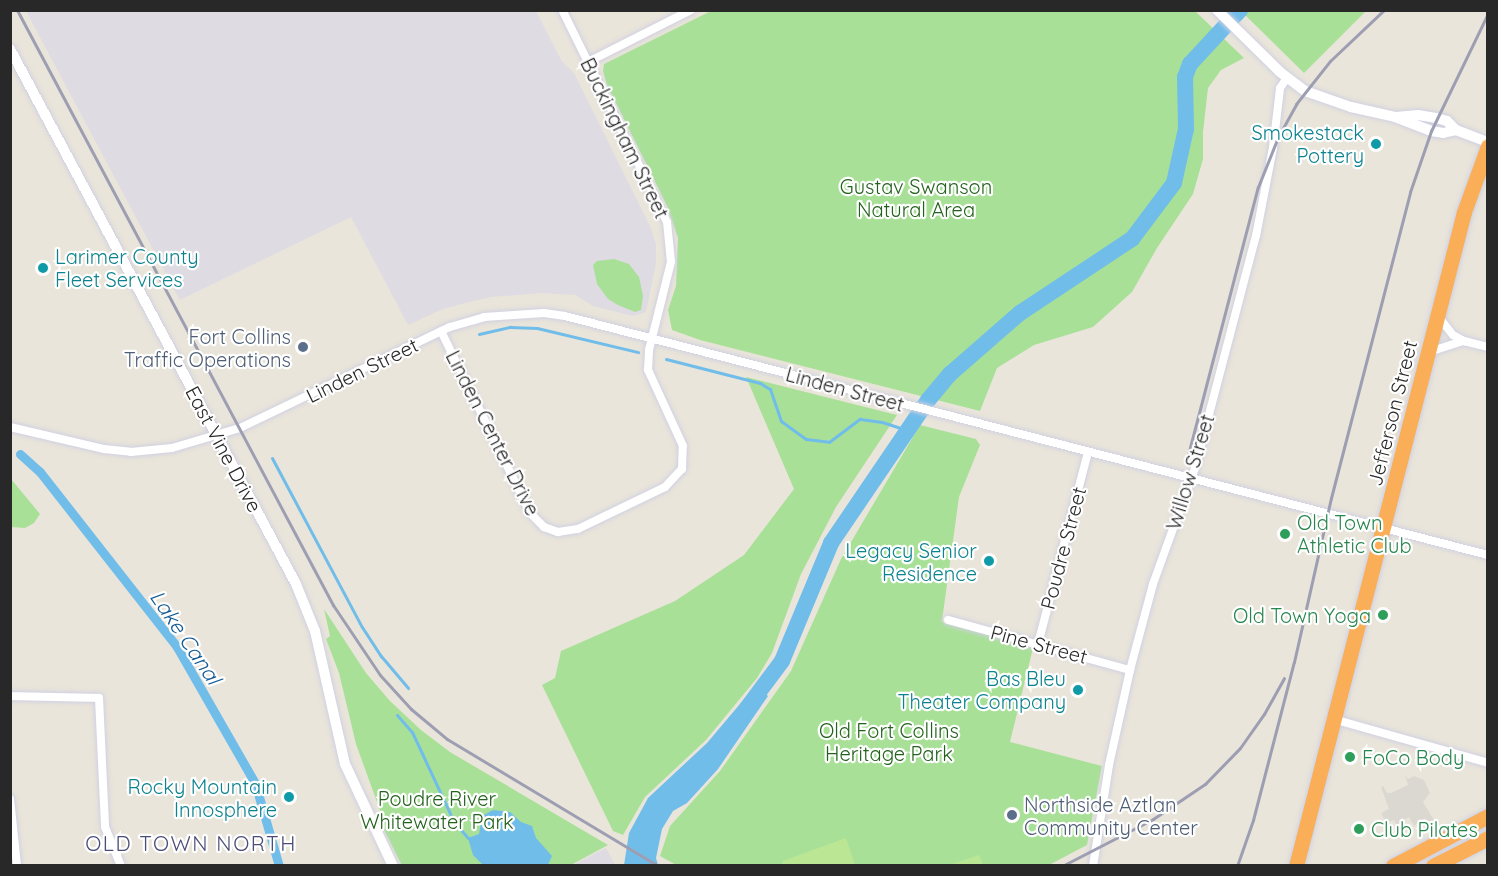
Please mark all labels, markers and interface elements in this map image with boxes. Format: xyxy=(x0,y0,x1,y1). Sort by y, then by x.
street label: Buckingham Street xyxy=(576,54,674,222)
place label: Smokestack Pottery xyxy=(1252,120,1364,167)
marker: Smokestack Pottery xyxy=(1369,137,1383,151)
park label: Gustav Swanson Natural Area xyxy=(840,175,992,222)
place label: Larimer County Fleet Services xyxy=(55,244,199,291)
marker: Larimer County Fleet Services xyxy=(36,261,50,275)
place label: Fort Collins Traffic Operations xyxy=(124,324,291,371)
street label: Linden Street xyxy=(302,333,422,407)
street label: Jefferson Street xyxy=(1362,338,1422,488)
marker: Fort Collins Traffic Operations xyxy=(296,340,310,354)
street label: Linden Center Drive xyxy=(441,346,545,520)
street label: Linden Street xyxy=(783,362,907,416)
street label: East Vine Drive xyxy=(181,382,267,516)
street label: Willow Street xyxy=(1161,411,1219,533)
street label: Poudre Street xyxy=(1035,484,1091,612)
place label: Old Town Athletic Club xyxy=(1297,510,1412,557)
marker: Old Town Athletic Club xyxy=(1278,527,1292,541)
place label: Legacy Senior Residence xyxy=(845,538,977,585)
marker: Legacy Senior Residence xyxy=(982,554,996,568)
water label: Lake Canal xyxy=(145,585,227,689)
place label: Old Town Yoga xyxy=(1233,603,1371,627)
marker: Old Town Yoga xyxy=(1376,608,1390,622)
street label: Pine Street xyxy=(988,620,1090,668)
place label: Bas Bleu Theater Company xyxy=(897,666,1066,713)
marker: Bas Bleu Theater Company xyxy=(1071,683,1085,697)
park label: Old Fort Collins Heritage Park xyxy=(819,719,959,766)
place label: FoCo Body xyxy=(1362,745,1464,769)
marker: FoCo Body xyxy=(1343,750,1357,764)
place label: Rocky Mountain Innosphere xyxy=(127,774,277,821)
park label: Poudre River Whitewater Park xyxy=(360,787,514,834)
marker: Rocky Mountain Innosphere xyxy=(282,790,296,804)
place label: Northside Aztlan Community Center xyxy=(1024,792,1198,839)
marker: Northside Aztlan Community Center xyxy=(1005,808,1019,822)
place label: Club Pilates xyxy=(1371,817,1478,841)
marker: Club Pilates xyxy=(1352,822,1366,836)
district label: OLD TOWN NORTH xyxy=(85,830,297,856)

